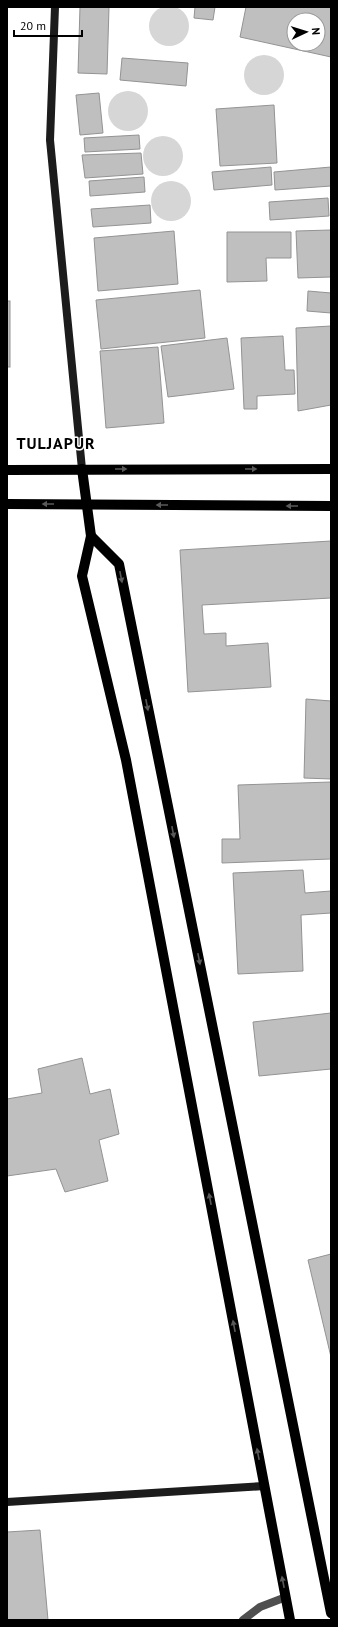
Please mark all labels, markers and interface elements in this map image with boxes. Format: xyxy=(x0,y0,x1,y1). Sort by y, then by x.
scale bar xyxy=(14,12,82,38)
north arrow xyxy=(286,12,326,52)
text: 20 m xyxy=(20,18,46,33)
text: N xyxy=(309,27,323,35)
district label: TULJAPUR xyxy=(16,433,96,453)
one-way arrow xyxy=(115,466,128,472)
one-way arrow xyxy=(245,466,258,472)
one-way arrow xyxy=(41,501,54,507)
one-way arrow xyxy=(155,502,168,508)
one-way arrow xyxy=(285,503,298,509)
one-way arrow xyxy=(119,571,125,583)
one-way arrow xyxy=(145,699,151,711)
one-way arrow xyxy=(170,826,176,838)
one-way arrow xyxy=(196,953,202,966)
one-way arrow xyxy=(207,1192,213,1205)
one-way arrow xyxy=(231,1320,237,1332)
one-way arrow xyxy=(255,1448,261,1460)
one-way arrow xyxy=(280,1576,286,1588)

